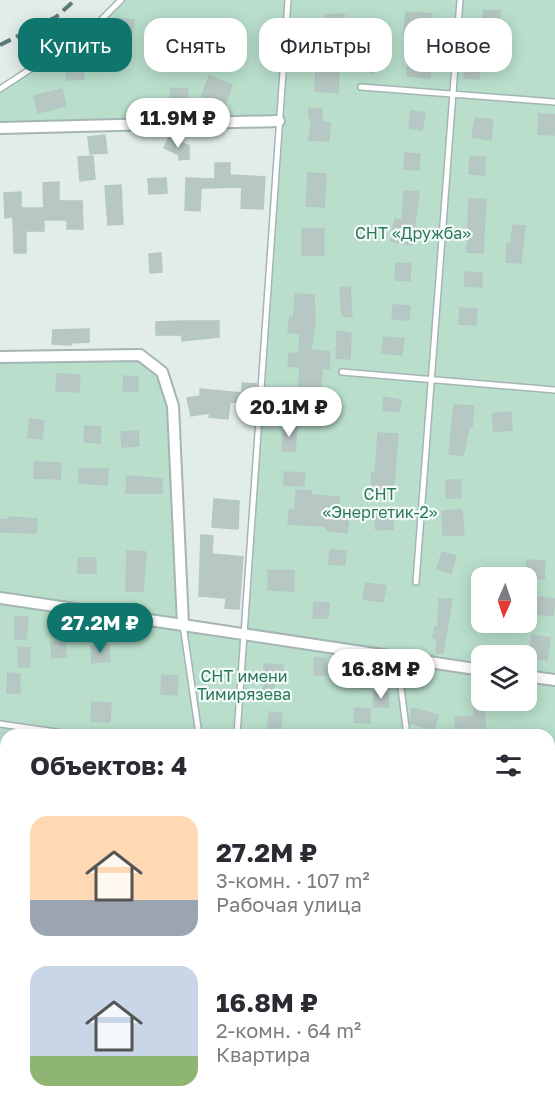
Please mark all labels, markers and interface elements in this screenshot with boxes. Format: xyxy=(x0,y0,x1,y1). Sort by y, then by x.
chip: Купить xyxy=(18,18,132,72)
chip: Снять xyxy=(144,18,247,72)
chip: Фильтры xyxy=(259,18,392,72)
chip: Новое xyxy=(404,18,512,72)
pin: 11.9M ₽ xyxy=(123,98,233,149)
text: 11.9M ₽ xyxy=(140,105,216,129)
park label: СНТ «Дружба» xyxy=(355,223,471,243)
pin: 20.1M ₽ xyxy=(234,387,344,438)
text: 20.1M ₽ xyxy=(250,394,328,418)
park label: СНТ «Энергетик-2» xyxy=(322,484,438,522)
north arrow xyxy=(471,567,537,633)
map controls xyxy=(471,567,537,711)
pin: 27.2M ₽ xyxy=(45,603,155,654)
text: 27.2M ₽ xyxy=(61,610,139,634)
button: layers xyxy=(471,645,537,711)
pin: 16.8M ₽ xyxy=(326,649,436,700)
text: 16.8M ₽ xyxy=(342,656,420,680)
park label: СНТ имени Тимирязева xyxy=(197,666,291,704)
icon: filters xyxy=(492,749,525,782)
text: Объектов: 4 xyxy=(30,750,187,781)
text: 27.2M ₽ xyxy=(216,837,317,868)
icon: home xyxy=(78,840,150,912)
text: 3-комн. · 107 m² xyxy=(216,868,370,892)
text: Рабочая улица xyxy=(216,892,362,916)
text: 16.8M ₽ xyxy=(216,987,318,1018)
icon: home xyxy=(78,990,150,1062)
text: 2-комн. · 64 m² xyxy=(216,1018,361,1042)
text: Квартира xyxy=(216,1042,310,1066)

